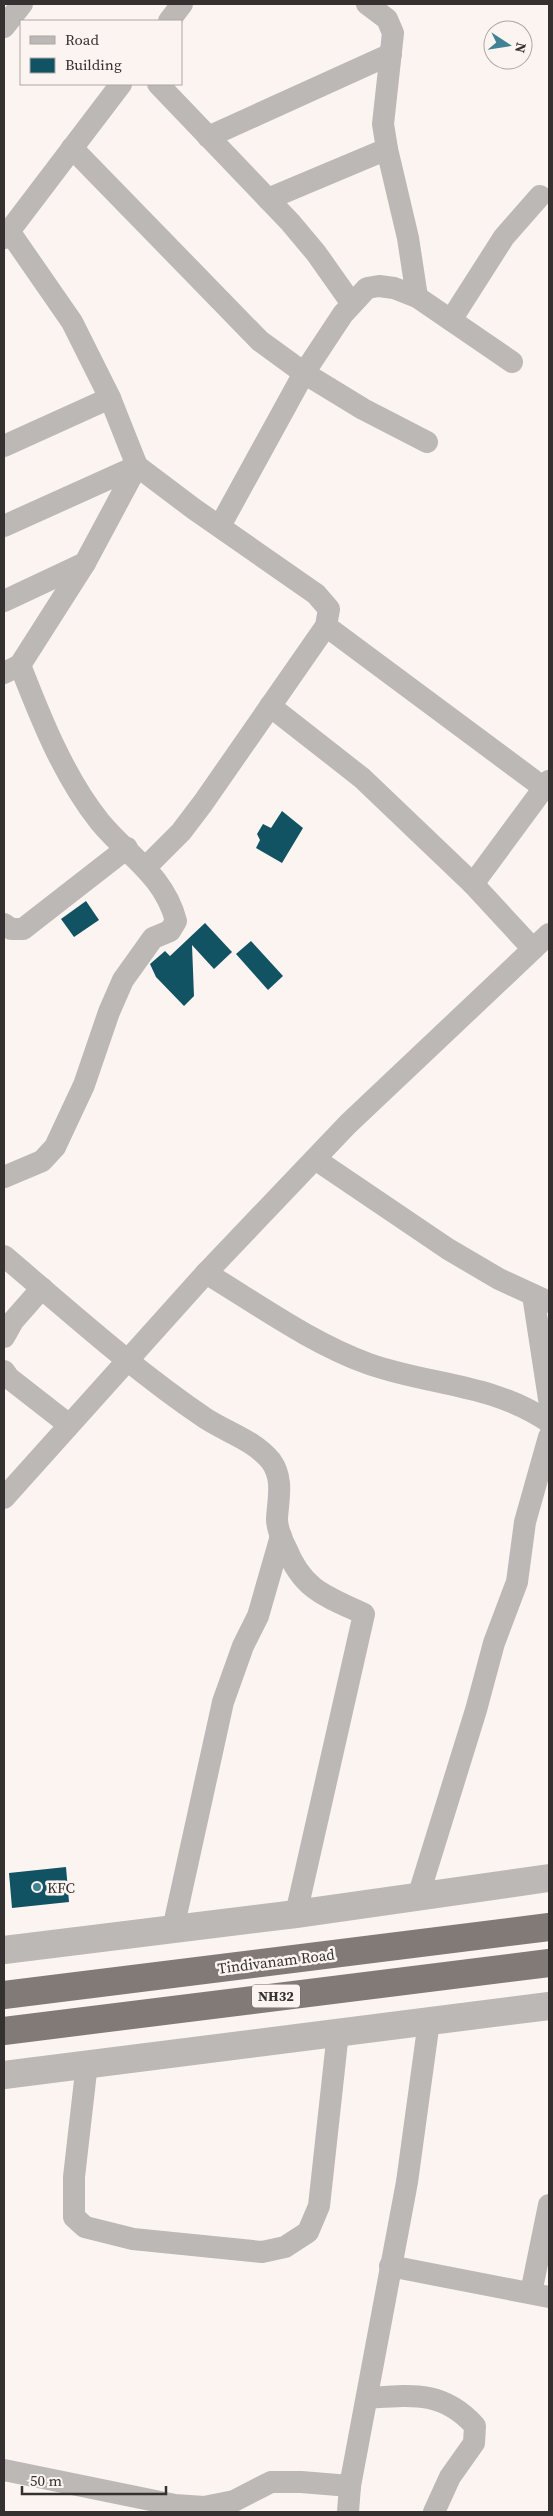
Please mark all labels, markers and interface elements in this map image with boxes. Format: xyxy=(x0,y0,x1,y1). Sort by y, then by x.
legend xyxy=(20,20,182,85)
north arrow xyxy=(483,20,533,70)
text: Road xyxy=(65,29,99,50)
text: N xyxy=(510,41,532,55)
text: Building xyxy=(65,54,122,75)
place label: KFC xyxy=(47,1877,75,1898)
marker: KFC xyxy=(31,1881,43,1893)
street label: Tindivanam Road xyxy=(216,1943,336,1979)
road number: NH32 xyxy=(252,1984,300,2008)
scale bar xyxy=(22,2464,166,2496)
text: 50 m xyxy=(30,2470,62,2491)

